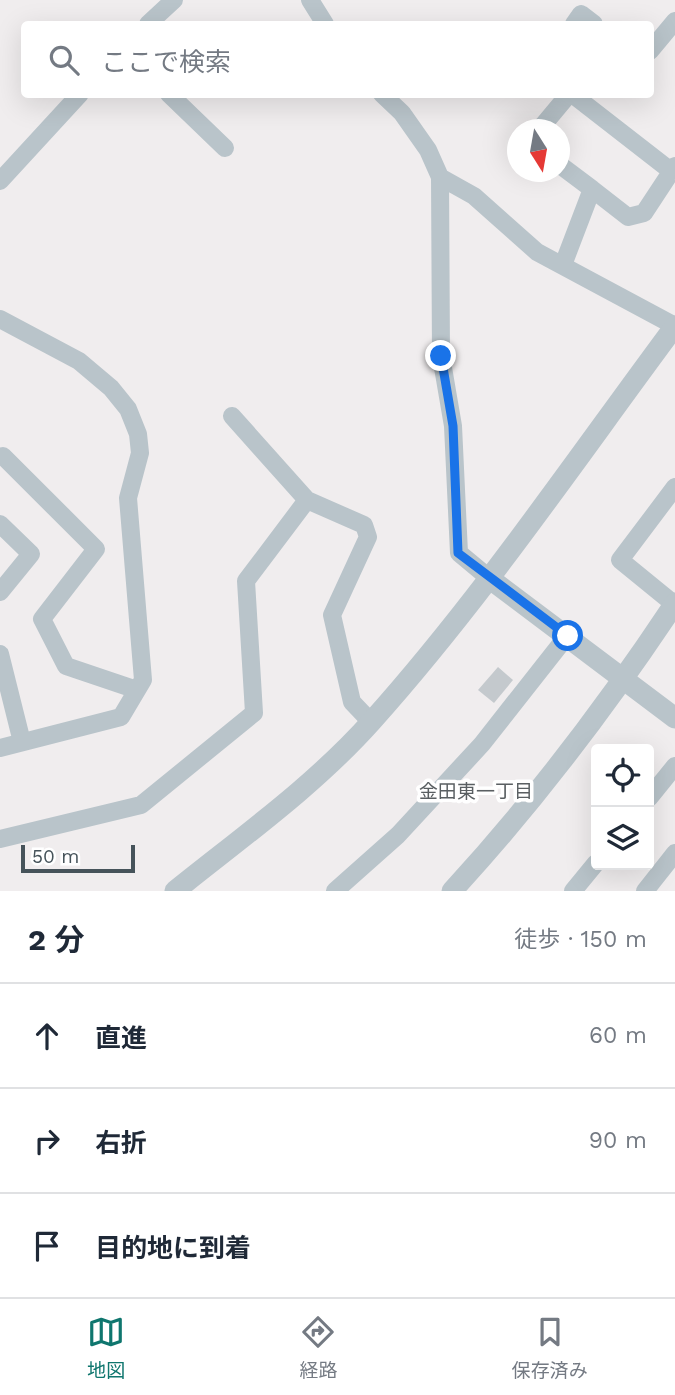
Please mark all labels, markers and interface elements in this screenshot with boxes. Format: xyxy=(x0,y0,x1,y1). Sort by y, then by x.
search box xyxy=(21,21,654,98)
icon: search xyxy=(45,41,83,79)
text: ここで検索 xyxy=(101,47,231,77)
north arrow xyxy=(507,119,570,182)
route end xyxy=(425,340,456,371)
route start xyxy=(552,620,583,651)
map controls xyxy=(591,744,654,870)
button: locate xyxy=(591,744,654,807)
district label: 金田東一丁目 xyxy=(419,780,533,803)
button: layers xyxy=(591,807,654,870)
scale bar xyxy=(21,842,135,874)
text: 50 m xyxy=(32,845,79,868)
text: 2 分 xyxy=(28,922,84,957)
text: 徒歩 · 150 m xyxy=(514,926,647,953)
icon: ahead xyxy=(28,1017,66,1055)
text: 60 m xyxy=(589,1022,647,1049)
text: 直進 xyxy=(95,1023,147,1053)
icon: right xyxy=(28,1122,66,1160)
text: 90 m xyxy=(589,1127,647,1154)
text: 右折 xyxy=(95,1128,147,1158)
icon: arrive xyxy=(28,1227,66,1265)
text: 目的地に到着 xyxy=(95,1233,251,1263)
tab: 地図 xyxy=(87,1313,125,1382)
tab: 経路 xyxy=(299,1313,338,1382)
tab: 保存済み xyxy=(512,1313,588,1382)

